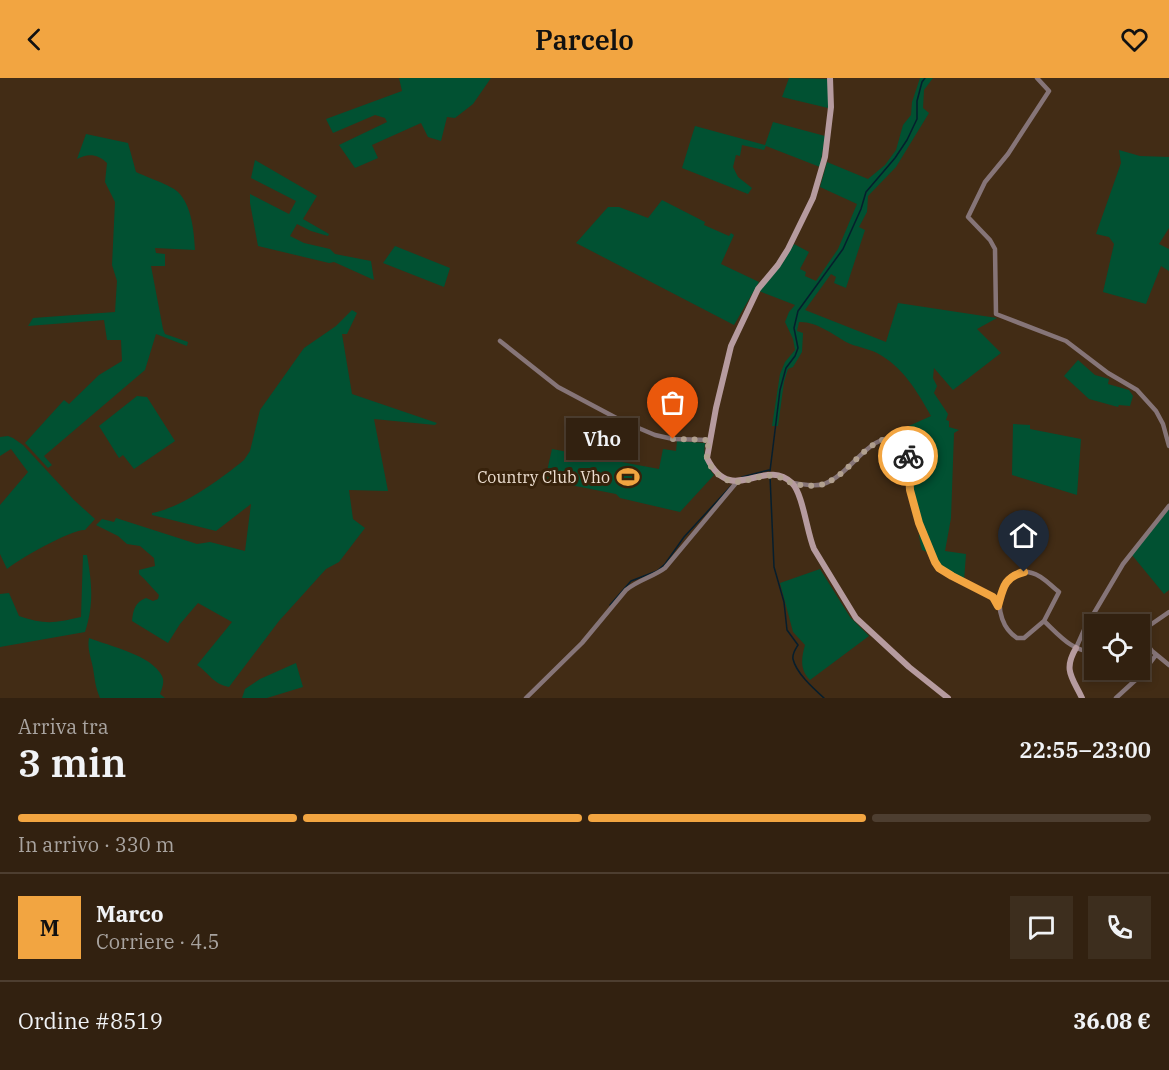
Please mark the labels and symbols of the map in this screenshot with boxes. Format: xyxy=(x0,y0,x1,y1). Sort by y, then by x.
pin xyxy=(647,377,698,439)
callout: Vho xyxy=(565,418,637,460)
courier xyxy=(878,426,938,486)
sports icon: Country Club Vho xyxy=(615,464,641,490)
place label: Country Club Vho xyxy=(477,467,610,487)
pin xyxy=(998,510,1049,572)

